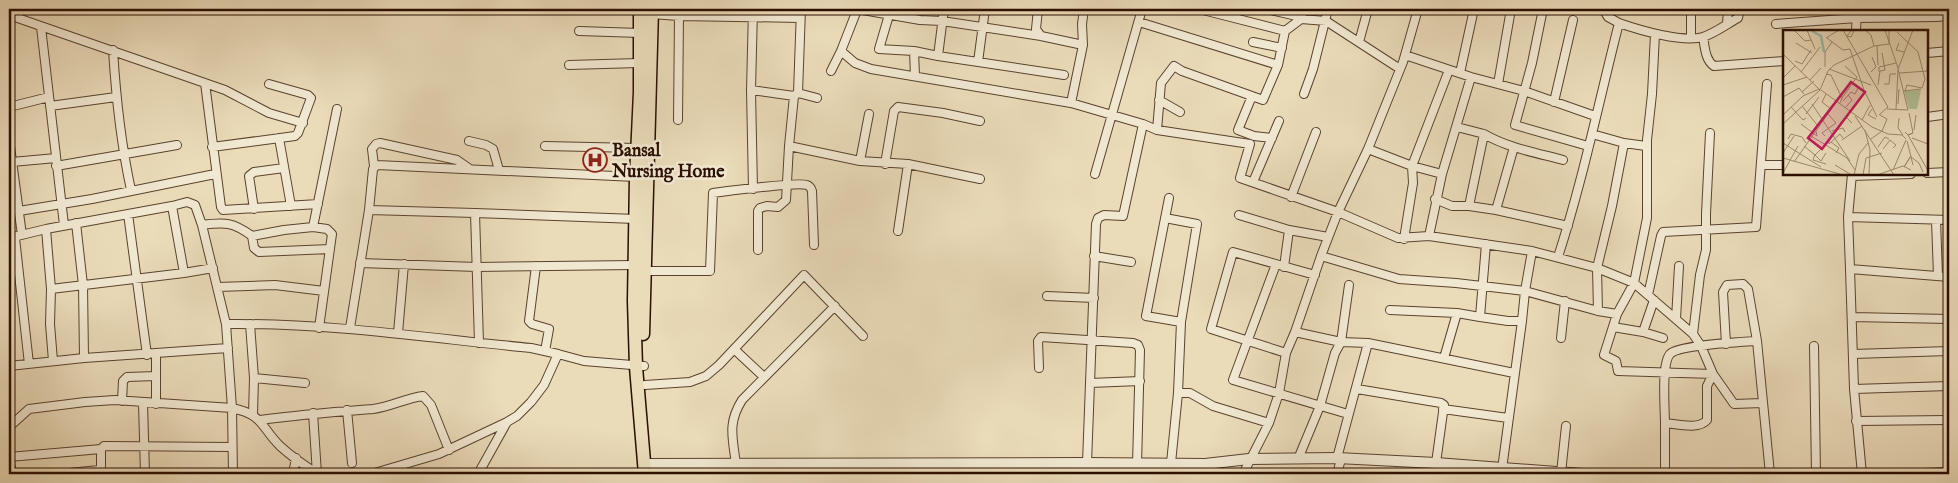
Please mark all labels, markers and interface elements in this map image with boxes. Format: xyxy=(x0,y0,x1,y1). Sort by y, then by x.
inset map xyxy=(1783,30,1928,175)
place label: Bansal Nursing Home xyxy=(611,140,725,184)
hospital icon: Bansal Nursing Home xyxy=(582,147,608,173)

